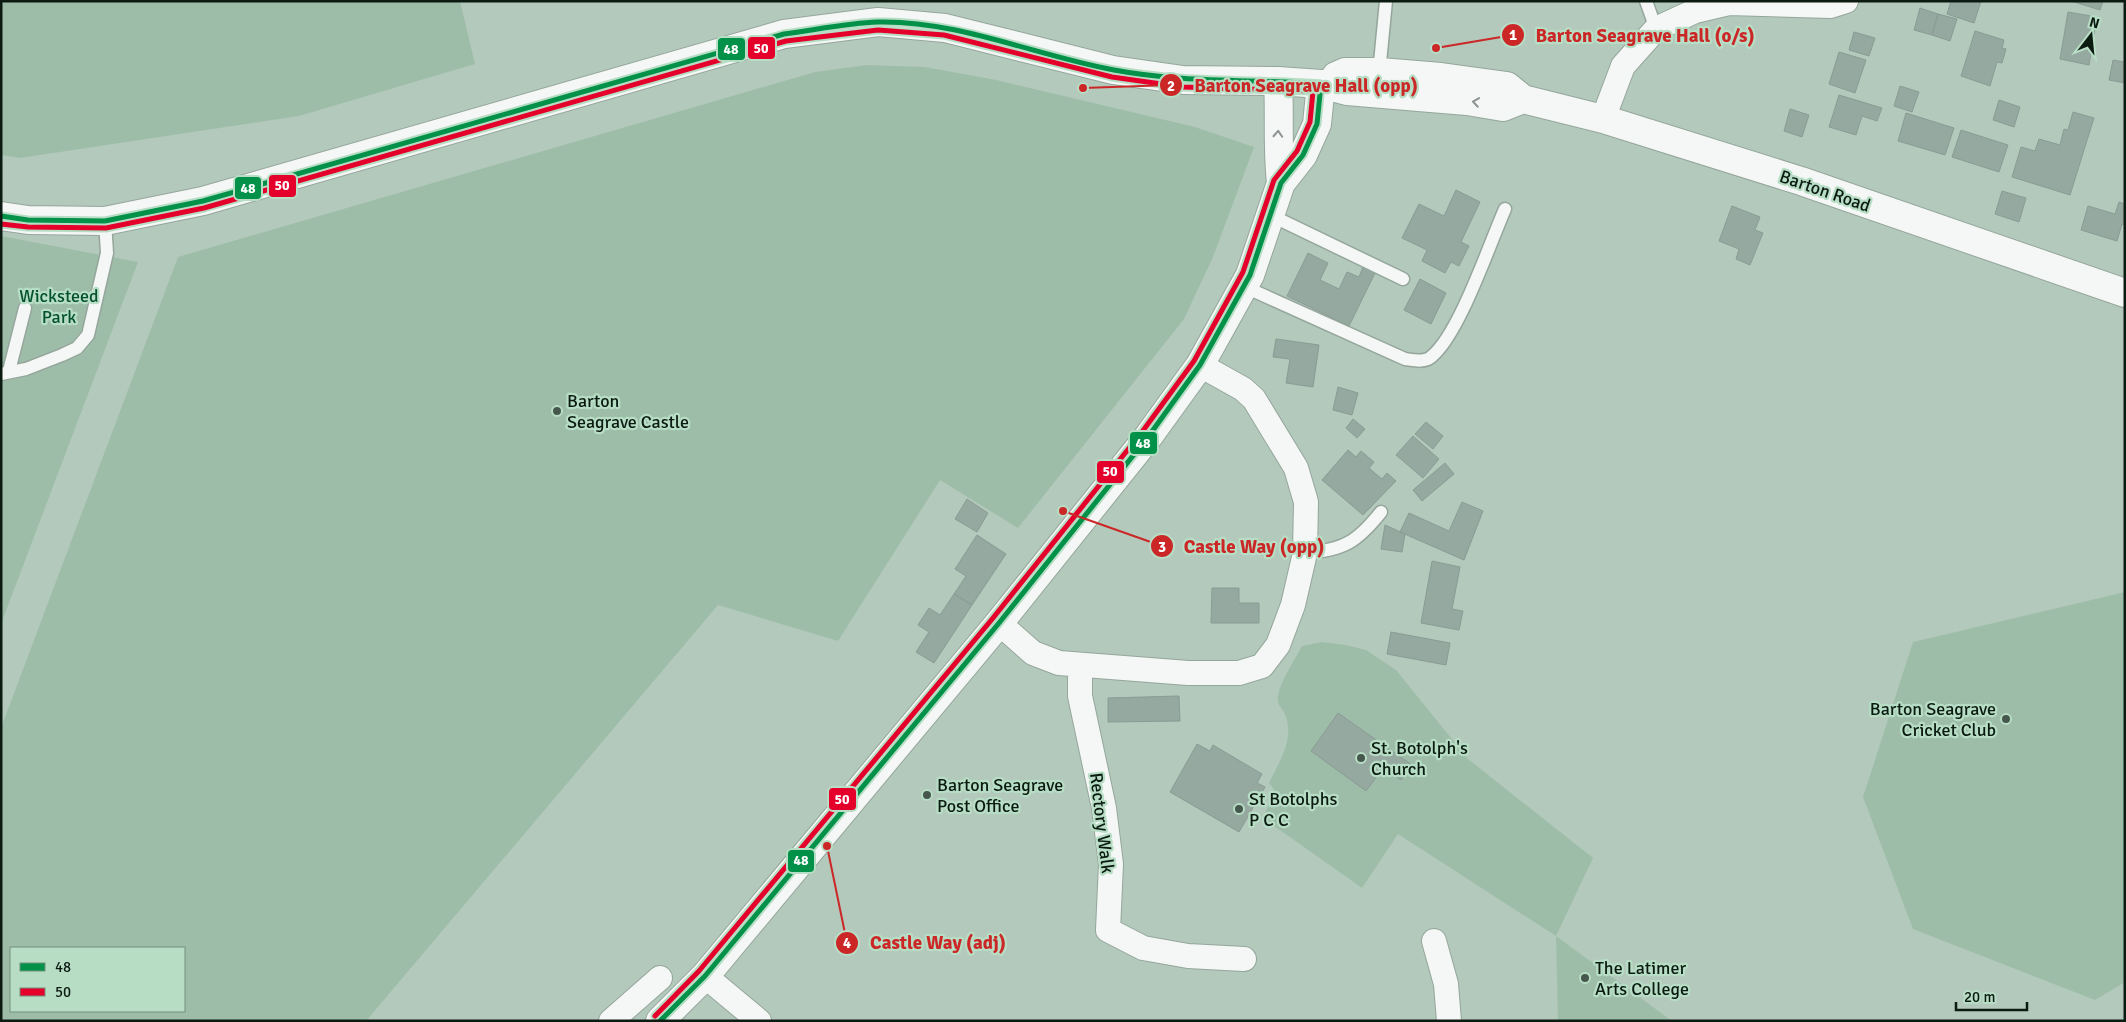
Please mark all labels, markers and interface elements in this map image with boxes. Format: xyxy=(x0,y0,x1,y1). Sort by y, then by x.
north arrow xyxy=(2066,10,2116,60)
text: N xyxy=(2087,13,2101,32)
callout: Barton Seagrave Hall (o/s) xyxy=(1500,18,1765,52)
text: Barton Seagrave Hall (o/s) xyxy=(1535,24,1755,48)
text: 1 xyxy=(1509,26,1517,44)
line badge: 50 xyxy=(747,36,776,60)
line badge: 48 xyxy=(717,37,746,61)
text: 50 xyxy=(753,40,769,57)
text: 48 xyxy=(723,41,739,58)
callout: Barton Seagrave Hall (opp) xyxy=(1159,68,1427,102)
text: Barton Seagrave Hall (opp) xyxy=(1194,74,1418,98)
text: 2 xyxy=(1167,77,1175,95)
one-way arrow xyxy=(1472,98,1480,108)
one-way arrow xyxy=(1273,130,1284,138)
street label: Barton Road xyxy=(1777,165,1873,217)
line badge: 50 xyxy=(268,174,297,198)
line badge: 48 xyxy=(234,176,262,200)
text: 50 xyxy=(274,177,290,194)
text: 48 xyxy=(240,180,256,197)
park label: Wicksteed Park xyxy=(19,285,99,328)
place label: Barton Seagrave Castle xyxy=(567,390,689,433)
marker: Barton Seagrave Castle xyxy=(551,405,563,417)
line badge: 48 xyxy=(1129,431,1158,455)
text: 48 xyxy=(1135,435,1151,452)
line badge: 50 xyxy=(1096,460,1125,484)
text: 50 xyxy=(1102,463,1118,480)
callout: Castle Way (opp) xyxy=(1149,529,1335,563)
text: Castle Way (opp) xyxy=(1184,535,1324,559)
text: 3 xyxy=(1158,538,1166,556)
place label: Barton Seagrave Cricket Club xyxy=(1870,698,1996,741)
marker: Barton Seagrave Cricket Club xyxy=(2000,713,2012,725)
place label: St. Botolph's Church xyxy=(1371,737,1468,780)
marker: St. Botolph's Church xyxy=(1355,752,1367,764)
street label: Rectory Walk xyxy=(1085,771,1119,875)
place label: Barton Seagrave Post Office xyxy=(937,774,1063,817)
line badge: 50 xyxy=(828,787,857,811)
place label: St Botolphs P C C xyxy=(1249,788,1337,831)
marker: Barton Seagrave Post Office xyxy=(921,789,933,801)
text: 50 xyxy=(834,791,850,808)
marker: St Botolphs P C C xyxy=(1233,803,1245,815)
line badge: 48 xyxy=(787,849,815,873)
text: 48 xyxy=(793,852,809,869)
callout: Castle Way (adj) xyxy=(835,926,1016,960)
text: Castle Way (adj) xyxy=(870,931,1006,955)
text: 4 xyxy=(843,934,851,952)
legend xyxy=(10,947,185,1012)
place label: The Latimer Arts College xyxy=(1595,957,1689,1000)
text: 48 xyxy=(55,958,71,976)
marker: The Latimer Arts College xyxy=(1579,972,1591,984)
scale bar xyxy=(1956,980,2027,1012)
text: 50 xyxy=(55,983,71,1001)
text: 20 m xyxy=(1964,988,1995,1006)

